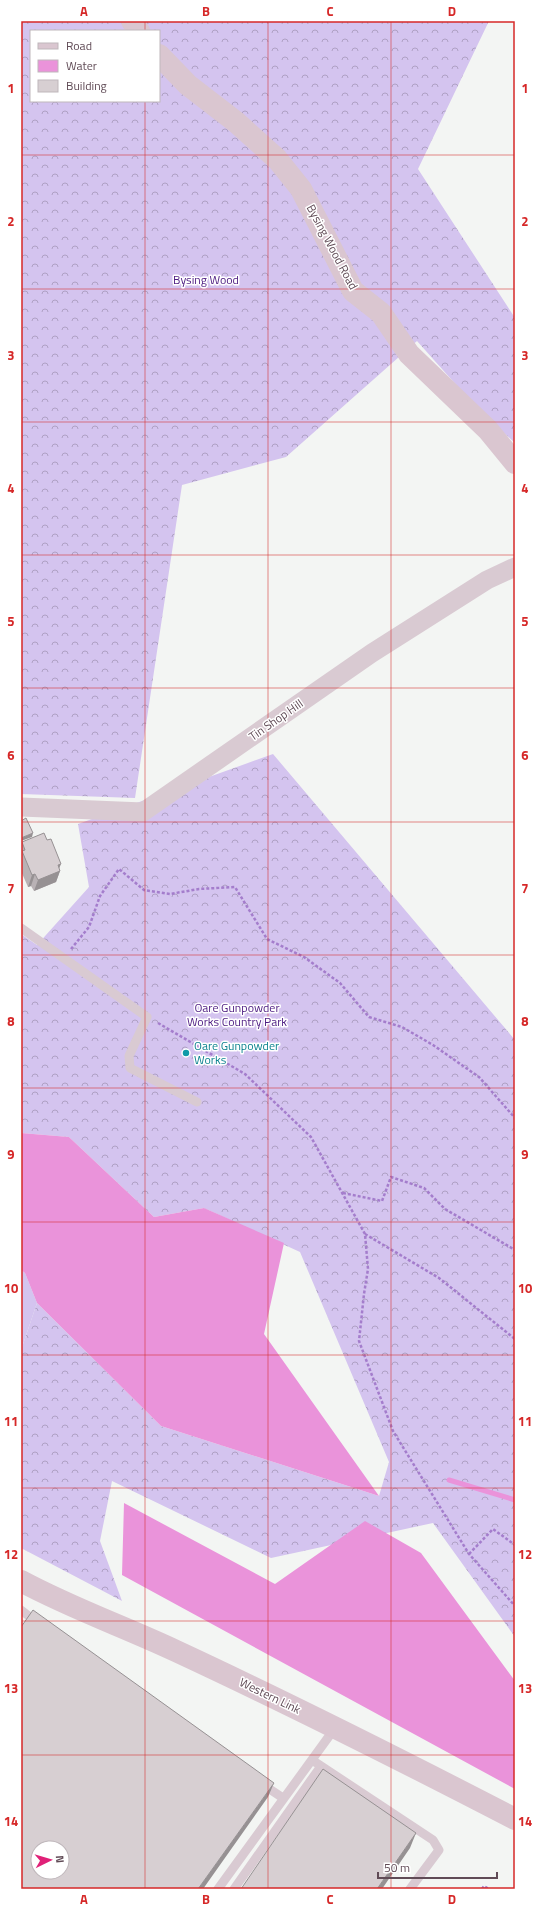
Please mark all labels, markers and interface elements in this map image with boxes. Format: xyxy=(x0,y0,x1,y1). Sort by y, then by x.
text: A xyxy=(80,1,88,21)
text: B xyxy=(202,1,210,21)
text: C xyxy=(326,1,334,21)
text: D xyxy=(448,1,456,21)
legend xyxy=(30,30,160,102)
text: Road xyxy=(66,36,92,55)
text: Water xyxy=(66,56,97,75)
text: Building xyxy=(66,76,107,95)
text: 1 xyxy=(7,78,15,98)
text: 1 xyxy=(521,78,529,98)
street label: Bysing Wood Road xyxy=(302,201,363,293)
text: 2 xyxy=(7,211,15,231)
text: 2 xyxy=(521,211,529,231)
park label: Bysing Wood xyxy=(173,270,239,289)
text: 3 xyxy=(7,345,15,365)
text: 3 xyxy=(521,345,529,365)
text: 4 xyxy=(7,478,15,498)
text: 4 xyxy=(521,478,529,498)
text: 5 xyxy=(7,611,15,631)
text: 5 xyxy=(521,611,529,631)
street label: Tin Shop Hill xyxy=(245,694,307,745)
text: 6 xyxy=(7,745,15,765)
text: 6 xyxy=(521,745,529,765)
text: 7 xyxy=(7,878,15,898)
text: 7 xyxy=(521,878,529,898)
park label: Oare Gunpowder Works Country Park xyxy=(187,998,287,1031)
text: 8 xyxy=(7,1011,15,1031)
text: 8 xyxy=(521,1011,529,1031)
place label: Oare Gunpowder Works xyxy=(194,1036,279,1069)
marker: Oare Gunpowder Works xyxy=(181,1048,191,1058)
text: 9 xyxy=(7,1144,15,1164)
text: 9 xyxy=(521,1144,529,1164)
text: 10 xyxy=(4,1278,18,1298)
text: 10 xyxy=(518,1278,532,1298)
text: 11 xyxy=(4,1411,18,1431)
text: 11 xyxy=(518,1411,532,1431)
text: 12 xyxy=(4,1544,18,1564)
text: 12 xyxy=(518,1544,532,1564)
street label: Western Link xyxy=(236,1673,304,1719)
text: 13 xyxy=(4,1678,18,1698)
text: 13 xyxy=(518,1678,532,1698)
text: 14 xyxy=(4,1811,18,1831)
text: 14 xyxy=(518,1811,532,1831)
north arrow xyxy=(30,1840,70,1880)
scale bar xyxy=(378,1854,497,1880)
text: N xyxy=(52,1855,68,1864)
text: 50 m xyxy=(384,1858,410,1877)
text: A xyxy=(80,1889,88,1909)
text: B xyxy=(202,1889,210,1909)
text: C xyxy=(326,1889,334,1909)
text: D xyxy=(448,1889,456,1909)

